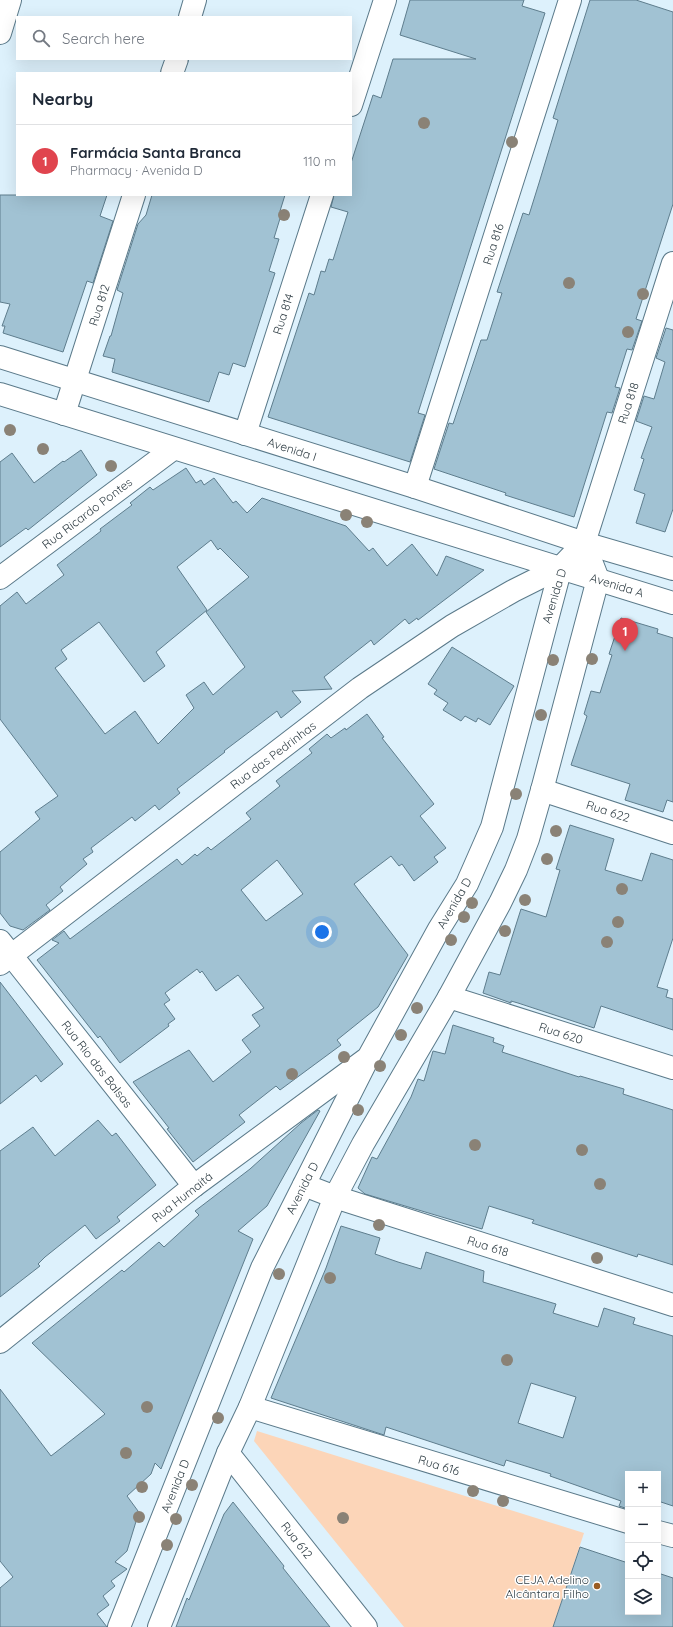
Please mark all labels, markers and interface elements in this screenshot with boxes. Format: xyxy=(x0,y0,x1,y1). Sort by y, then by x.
search box xyxy=(16,16,352,60)
icon: search xyxy=(30,27,52,49)
text: Search here xyxy=(62,29,145,48)
text: Nearby xyxy=(32,88,93,109)
text: Farmácia Santa Branca xyxy=(70,143,241,162)
text: 1 xyxy=(42,153,48,169)
text: 110 m xyxy=(303,153,336,169)
text: Pharmacy · Avenida D xyxy=(70,162,203,178)
street label: Rua 816 xyxy=(479,221,507,267)
street label: Rua 812 xyxy=(85,282,113,328)
street label: Rua 814 xyxy=(269,292,297,336)
street label: Rua 818 xyxy=(614,380,642,426)
street label: Avenida I xyxy=(266,434,318,464)
street label: Rua Ricardo Pontes xyxy=(39,474,135,552)
street label: Avenida D xyxy=(539,566,570,625)
street label: Avenida A xyxy=(588,570,646,600)
pin: 1 xyxy=(612,618,638,651)
street label: Rua das Pedrinhas xyxy=(227,718,319,792)
street label: Rua 622 xyxy=(584,797,632,825)
street label: Avenida D xyxy=(433,874,475,931)
your location xyxy=(312,922,332,942)
street label: Rua Rio das Balsas xyxy=(58,1017,136,1111)
street label: Rua 620 xyxy=(537,1019,585,1047)
street label: Avenida D xyxy=(283,1159,322,1217)
street label: Rua Humaitá xyxy=(149,1169,215,1225)
street label: Rua 618 xyxy=(465,1232,511,1260)
street label: Rua 616 xyxy=(416,1452,462,1479)
street label: Avenida D xyxy=(157,1457,193,1515)
map controls xyxy=(625,1471,661,1615)
button: + xyxy=(625,1471,661,1507)
button: − xyxy=(625,1507,661,1543)
street label: Rua 612 xyxy=(278,1519,316,1562)
button: locate xyxy=(625,1543,661,1579)
place label: CEJA Adelino Alcântara Filho xyxy=(506,1572,589,1601)
button: layers xyxy=(625,1579,661,1615)
marker: CEJA Adelino Alcântara Filho xyxy=(592,1581,602,1591)

